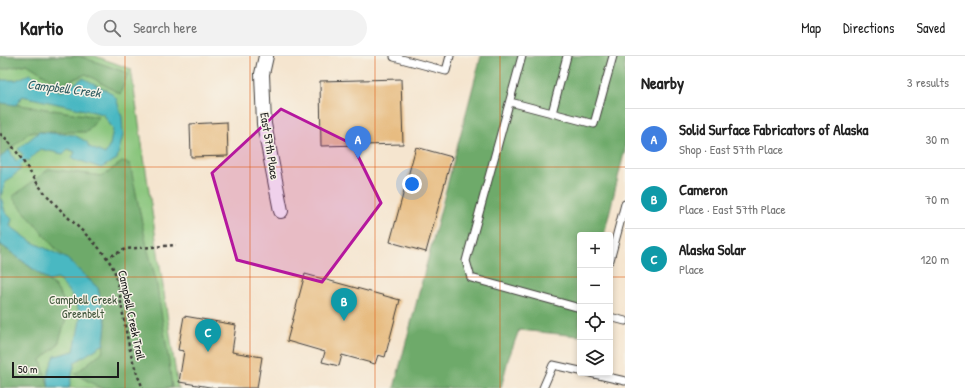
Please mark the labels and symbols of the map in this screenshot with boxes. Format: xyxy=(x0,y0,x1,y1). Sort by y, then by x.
water label: Campbell Creek xyxy=(26,75,103,103)
street label: East 57th Place xyxy=(256,111,284,181)
pin: A xyxy=(345,126,371,159)
your location xyxy=(402,174,422,194)
street label: Campbell Creek Trail xyxy=(114,268,150,362)
pin: B xyxy=(331,288,357,321)
park label: Campbell Creek Greenbelt xyxy=(49,291,117,322)
pin: C xyxy=(195,319,221,352)
scale bar xyxy=(12,360,119,379)

